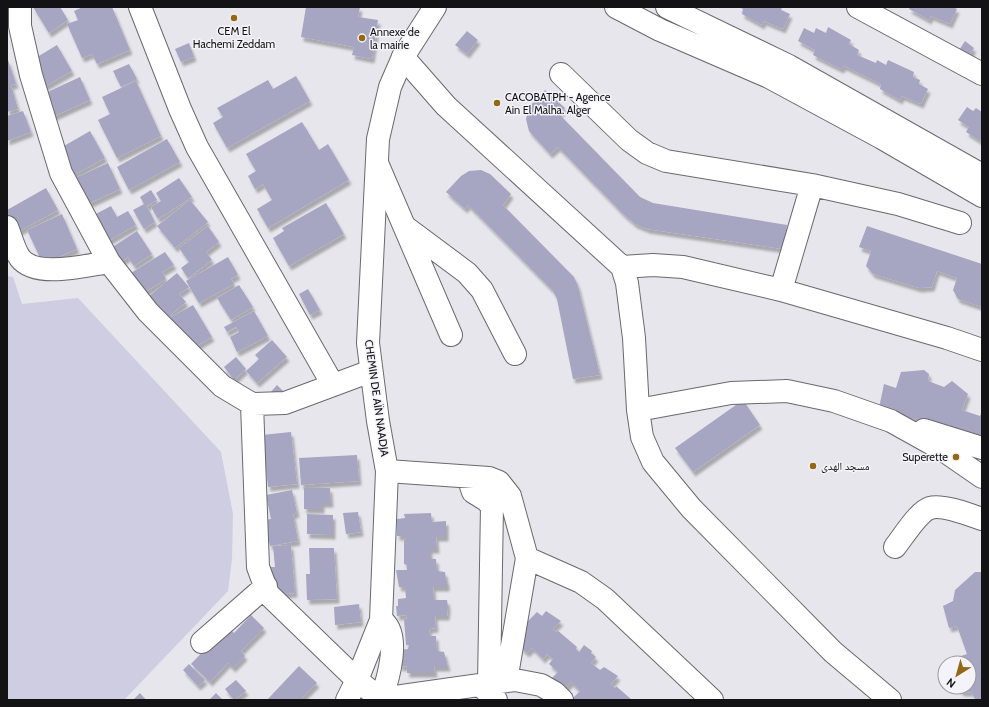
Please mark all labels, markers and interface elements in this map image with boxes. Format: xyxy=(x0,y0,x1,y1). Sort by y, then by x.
marker: CEM El Hachemi Zeddam xyxy=(229,13,239,23)
place label: CEM El Hachemi Zeddam xyxy=(193,24,276,51)
place label: Annexe de la mairie xyxy=(370,25,420,52)
marker: Annexe de la mairie xyxy=(357,33,367,43)
place label: CACOBATPH - Agence Ain El Malha. Alger xyxy=(505,90,611,117)
marker: CACOBATPH - Agence Ain El Malha. Alger xyxy=(492,98,502,108)
street label: CHEMIN DE AÏN NAADJA xyxy=(362,339,392,458)
place label: Superette xyxy=(902,450,948,464)
marker: Superette xyxy=(951,452,961,462)
place label: مسجد الهدى xyxy=(821,459,869,473)
marker: مسجد الهدى xyxy=(808,461,818,471)
north arrow xyxy=(937,655,977,695)
text: N xyxy=(944,675,958,691)

